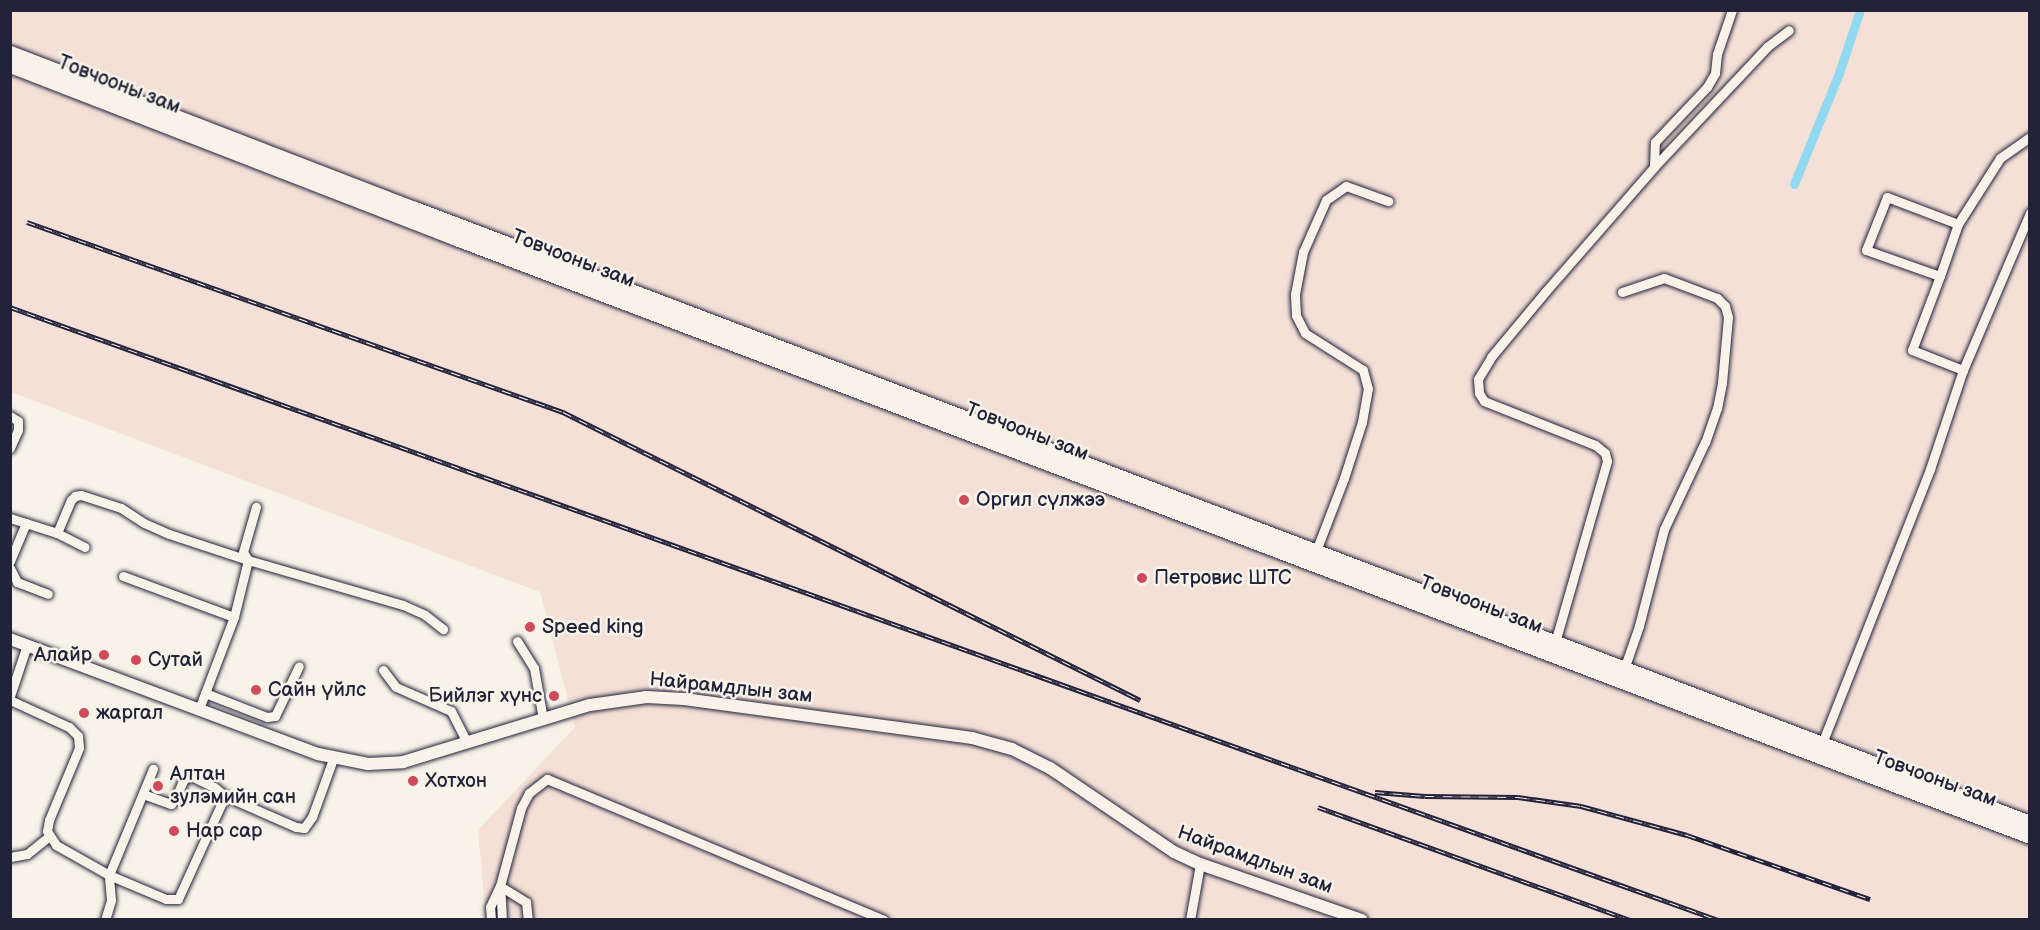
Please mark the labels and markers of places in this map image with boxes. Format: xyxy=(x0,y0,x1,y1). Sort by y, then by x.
place label: Оргил сүлжээ xyxy=(976,488,1105,512)
marker: Оргил сүлжээ xyxy=(957,493,971,507)
place label: Петровис ШТС xyxy=(1154,566,1291,590)
marker: Петровис ШТС xyxy=(1135,571,1149,585)
place label: Speed king xyxy=(542,615,644,639)
marker: Speed king xyxy=(523,620,537,634)
place label: Алайр xyxy=(34,643,92,667)
marker: Алайр xyxy=(97,648,111,662)
place label: Сутай xyxy=(148,648,203,672)
marker: Сутай xyxy=(129,653,143,667)
place label: Сайн үйлс xyxy=(268,678,366,702)
marker: Сайн үйлс xyxy=(249,683,263,697)
place label: Бийлэг хүнс xyxy=(429,684,542,708)
marker: Бийлэг хүнс xyxy=(547,689,561,703)
place label: жаргал xyxy=(96,701,163,725)
marker: жаргал xyxy=(77,706,91,720)
place label: Алтан зулэмийн сан xyxy=(170,762,296,809)
place label: Хотхон xyxy=(425,769,487,793)
marker: Хотхон xyxy=(406,774,420,788)
marker: Алтан зулэмийн сан xyxy=(151,779,165,793)
place label: Нар сар xyxy=(186,819,262,843)
marker: Нар сар xyxy=(167,824,181,838)

